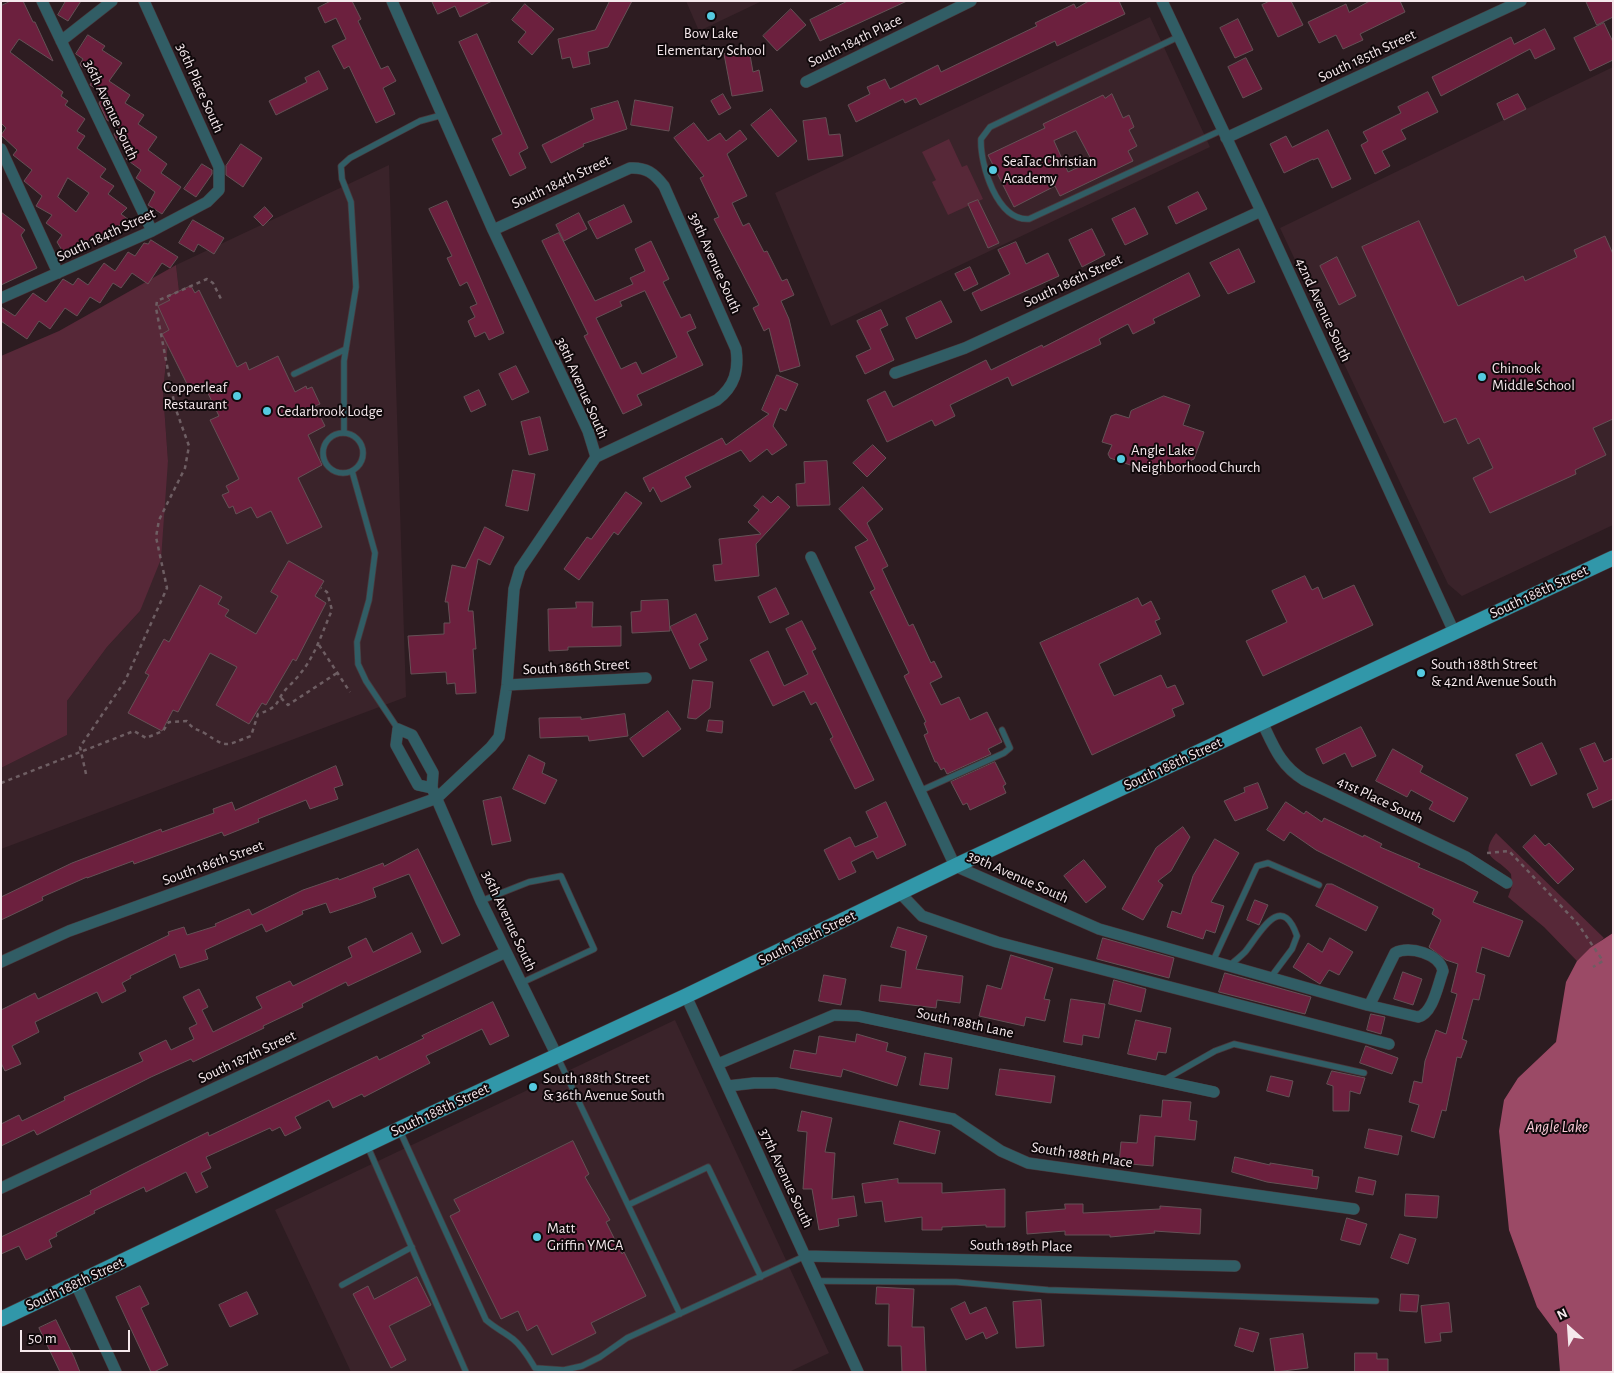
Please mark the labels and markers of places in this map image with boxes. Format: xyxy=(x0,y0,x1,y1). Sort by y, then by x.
marker: Bow Lake Elementary School xyxy=(705,10,717,22)
place label: Bow Lake Elementary School xyxy=(657,24,765,59)
place label: SeaTac Christian Academy xyxy=(1003,152,1096,187)
marker: SeaTac Christian Academy xyxy=(987,164,999,176)
place label: Chinook Middle School xyxy=(1492,359,1575,394)
marker: Chinook Middle School xyxy=(1476,371,1488,383)
place label: Copperleaf Restaurant xyxy=(163,378,227,413)
marker: Copperleaf Restaurant xyxy=(231,390,243,402)
place label: Cedarbrook Lodge xyxy=(277,402,383,420)
marker: Cedarbrook Lodge xyxy=(261,405,273,417)
place label: Angle Lake Neighborhood Church xyxy=(1131,441,1261,476)
marker: Angle Lake Neighborhood Church xyxy=(1115,453,1127,465)
place label: South 188th Street & 42nd Avenue South xyxy=(1431,655,1556,690)
marker: South 188th Street & 42nd Avenue South xyxy=(1415,667,1427,679)
place label: South 188th Street & 36th Avenue South xyxy=(543,1069,665,1104)
marker: South 188th Street & 36th Avenue South xyxy=(527,1081,539,1093)
place label: Matt Griffin YMCA xyxy=(547,1219,623,1254)
marker: Matt Griffin YMCA xyxy=(531,1231,543,1243)

